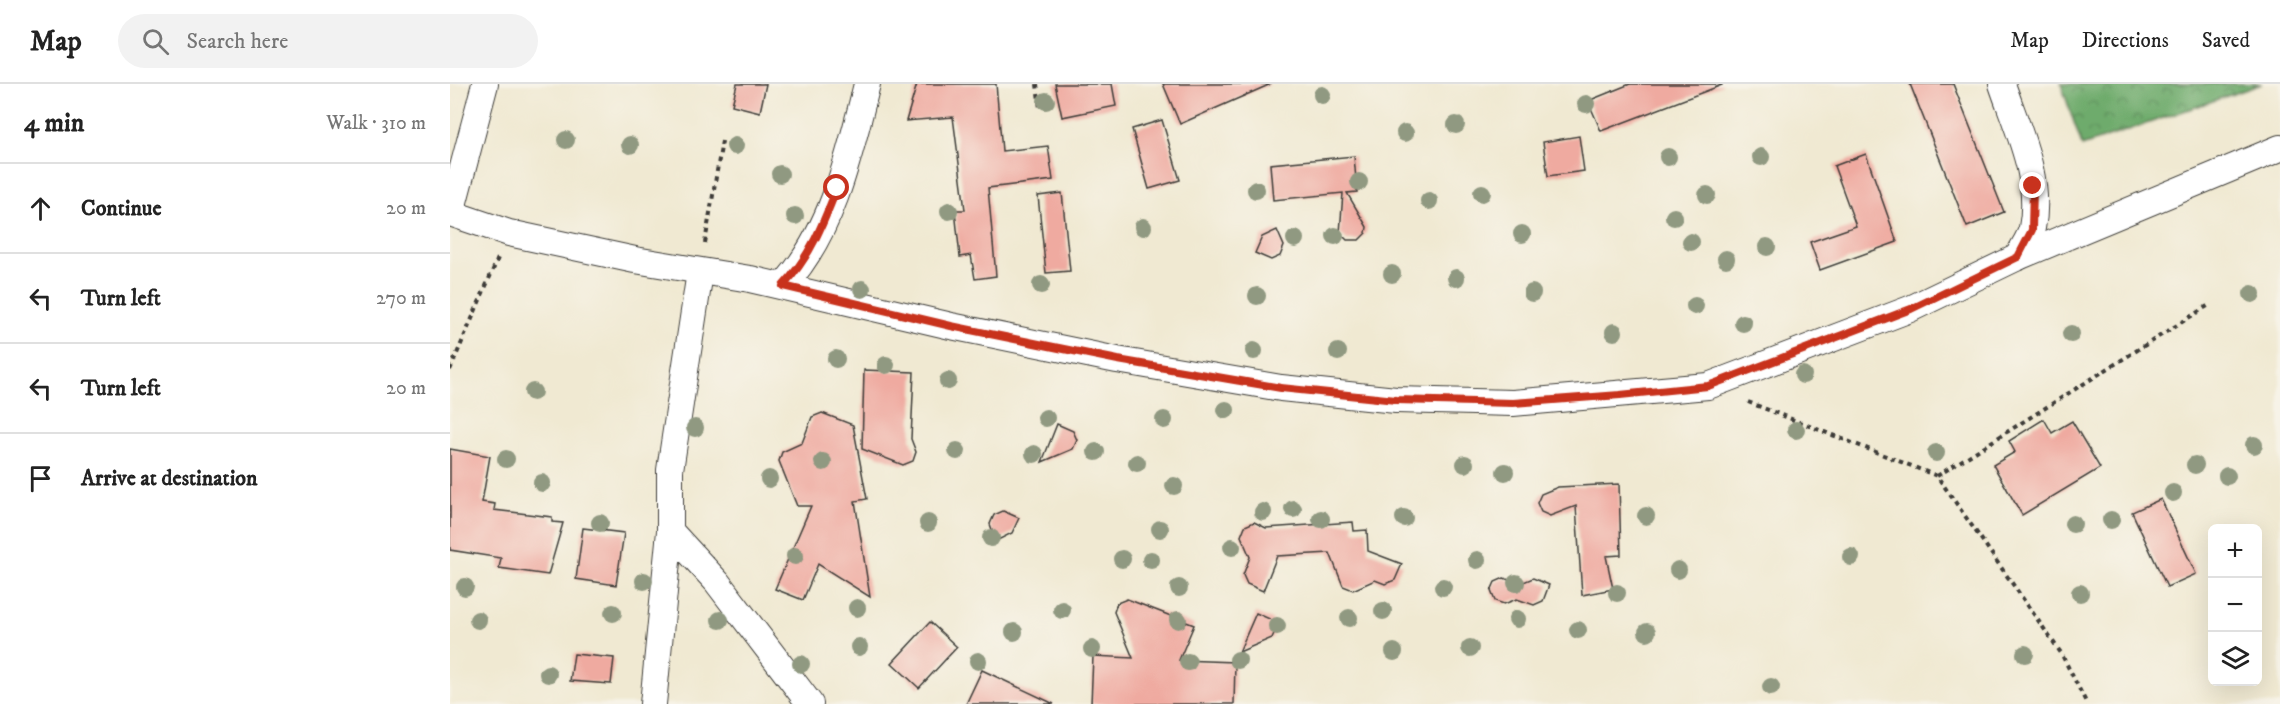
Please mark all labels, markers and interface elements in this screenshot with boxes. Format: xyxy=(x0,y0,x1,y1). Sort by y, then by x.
search box xyxy=(118,14,538,68)
text: Map xyxy=(30,24,82,59)
icon: search xyxy=(139,25,172,58)
text: Search here xyxy=(187,28,288,55)
text: Map xyxy=(2010,28,2049,54)
text: Directions xyxy=(2082,28,2169,54)
text: Saved xyxy=(2202,28,2250,54)
text: 4 min xyxy=(24,107,84,140)
text: Walk · 310 m xyxy=(326,111,426,136)
route end xyxy=(2019,172,2045,198)
route start xyxy=(823,174,849,200)
icon: ahead xyxy=(24,192,57,225)
text: Continue xyxy=(81,195,162,222)
text: 20 m xyxy=(386,196,426,221)
icon: left xyxy=(24,282,57,315)
text: Turn left xyxy=(81,285,161,312)
text: 270 m xyxy=(376,286,426,311)
icon: left xyxy=(24,372,57,405)
text: Turn left xyxy=(81,375,161,402)
text: 20 m xyxy=(386,376,426,401)
icon: arrive xyxy=(24,462,57,495)
text: Arrive at destination xyxy=(81,465,258,492)
map controls xyxy=(2208,524,2262,686)
button: + xyxy=(2208,524,2262,578)
button: − xyxy=(2208,578,2262,632)
button: layers xyxy=(2208,632,2262,686)

